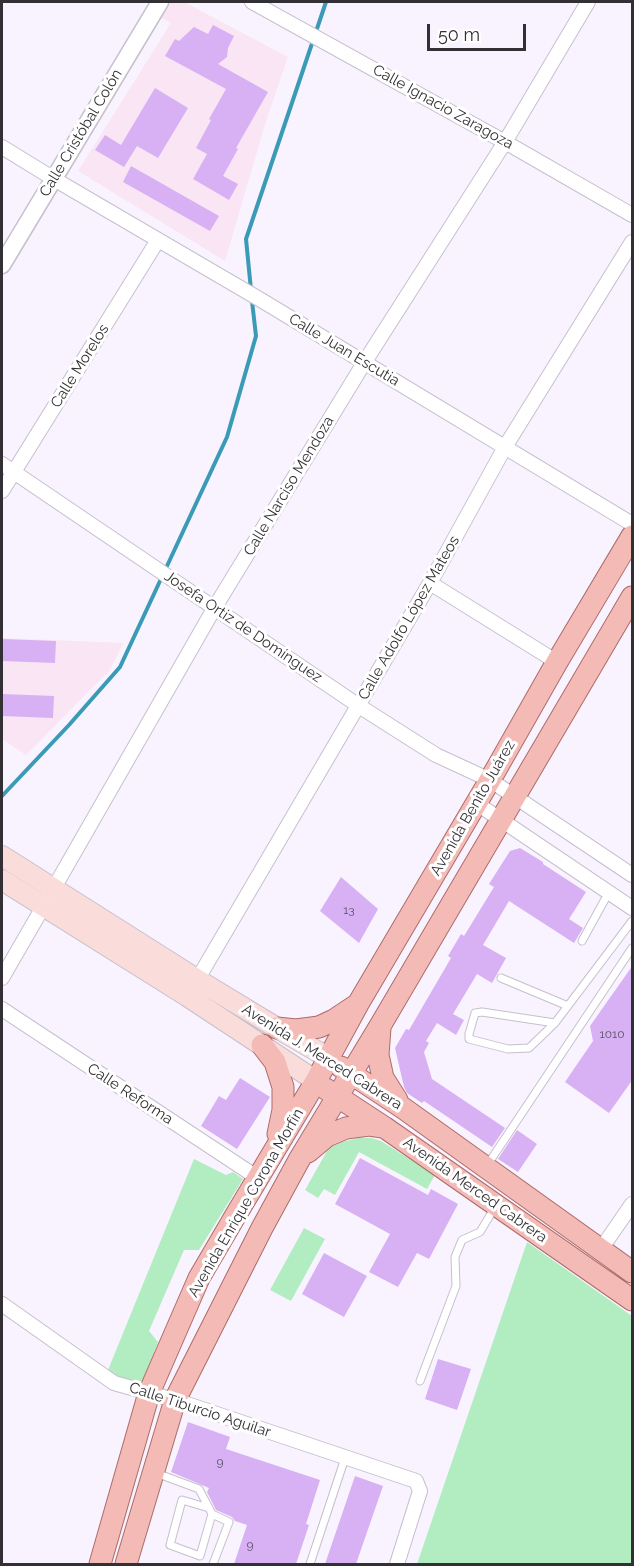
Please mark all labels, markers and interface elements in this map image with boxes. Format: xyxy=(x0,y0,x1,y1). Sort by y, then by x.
scale bar xyxy=(430,12,529,50)
text: 50 m xyxy=(438,24,480,45)
street label: Calle Ignacio Zaragoza xyxy=(370,61,516,153)
street label: Calle Cristóbal Colón xyxy=(36,66,126,200)
street label: Calle Juan Escutia xyxy=(285,310,403,390)
street label: Calle Morelos xyxy=(47,321,113,411)
street label: Calle Narciso Mendoza xyxy=(240,413,338,559)
street label: Calle Adolfo López Mateos xyxy=(355,533,463,703)
street label: Josefa Ortiz de Domínguez xyxy=(161,567,325,687)
street label: Avenida Benito Juárez xyxy=(427,737,519,879)
house number: 13 xyxy=(343,903,355,917)
street label: Avenida J. Merced Cabrera xyxy=(239,1000,405,1114)
house number: 1010 xyxy=(600,1027,624,1041)
street label: Calle Reforma xyxy=(84,1060,176,1128)
street label: Avenida Enrique Corona Morfín xyxy=(185,1106,307,1300)
street label: Avenida Merced Cabrera xyxy=(400,1133,550,1247)
street label: Calle Tiburcio Aguilar xyxy=(127,1379,273,1441)
house number: 9 xyxy=(216,1455,224,1469)
house number: 9 xyxy=(246,1538,254,1552)

